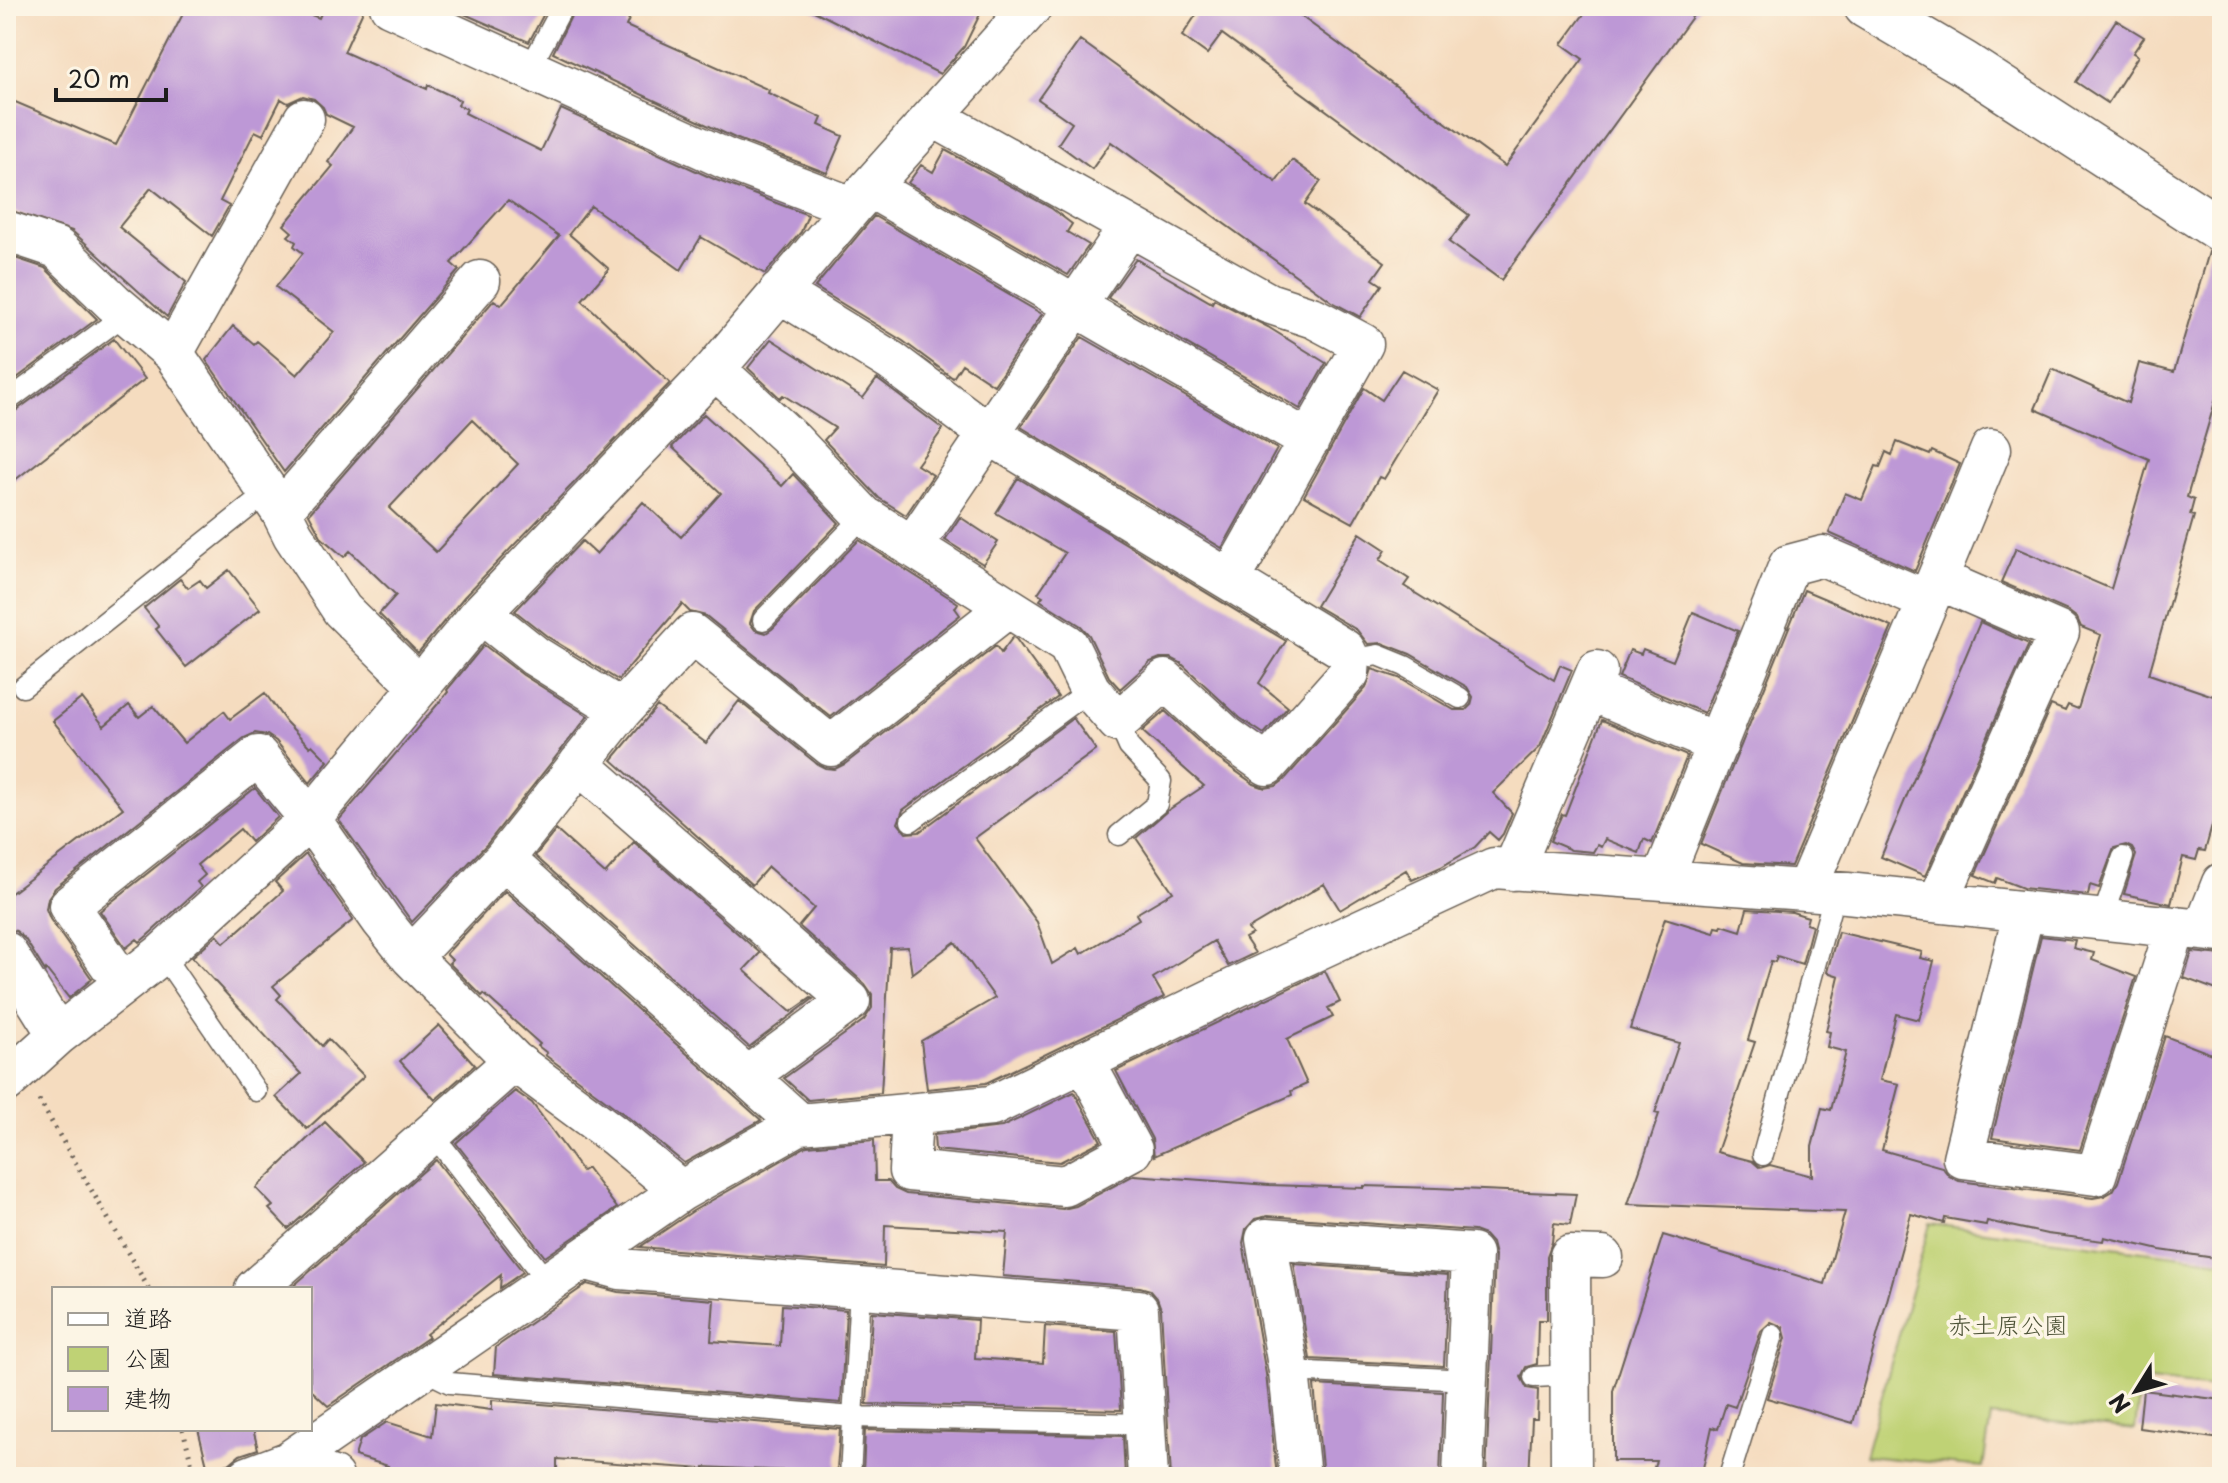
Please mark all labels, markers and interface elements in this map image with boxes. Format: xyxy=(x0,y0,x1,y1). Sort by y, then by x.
scale bar xyxy=(56,52,166,102)
text: 20 m xyxy=(68,60,130,96)
legend xyxy=(52,1287,312,1431)
text: 道路 xyxy=(124,1299,172,1335)
park label: 赤土原公園 xyxy=(1948,1306,2068,1342)
text: 公園 xyxy=(124,1339,172,1375)
north arrow xyxy=(2096,1351,2176,1431)
text: 建物 xyxy=(124,1379,172,1415)
text: N xyxy=(2100,1387,2137,1421)

